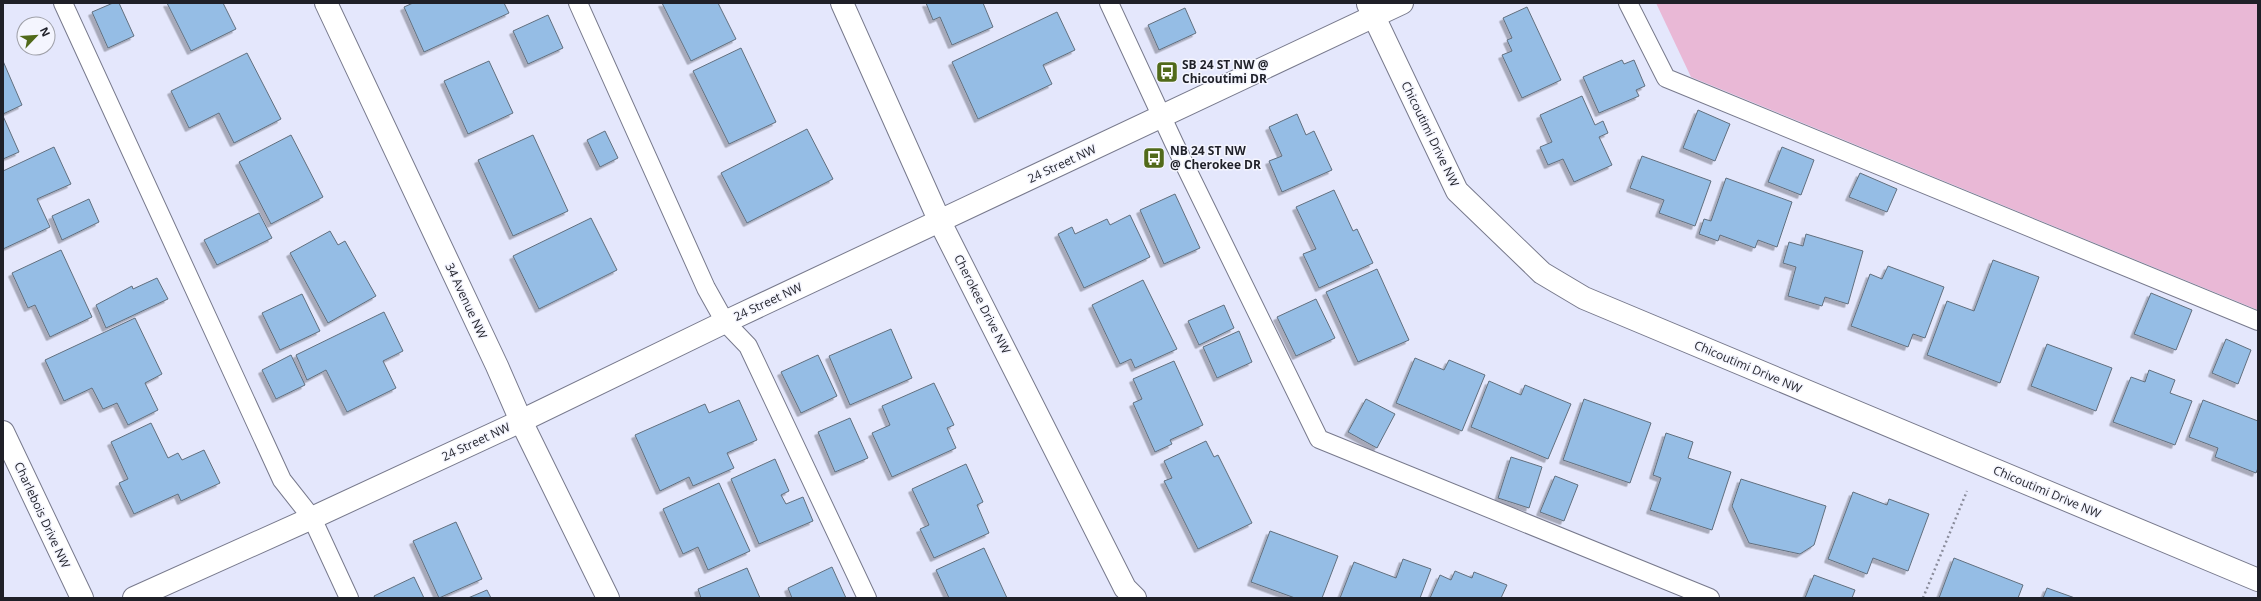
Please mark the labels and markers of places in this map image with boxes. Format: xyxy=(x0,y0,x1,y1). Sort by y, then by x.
place label: SB 24 ST NW @ Chicoutimi DR xyxy=(1182,56,1269,87)
bus stop icon: SB 24 ST NW @ Chicoutimi DR xyxy=(1154,59,1180,85)
place label: NB 24 ST NW @ Cherokee DR xyxy=(1170,142,1261,173)
bus stop icon: NB 24 ST NW @ Cherokee DR xyxy=(1141,145,1167,171)

